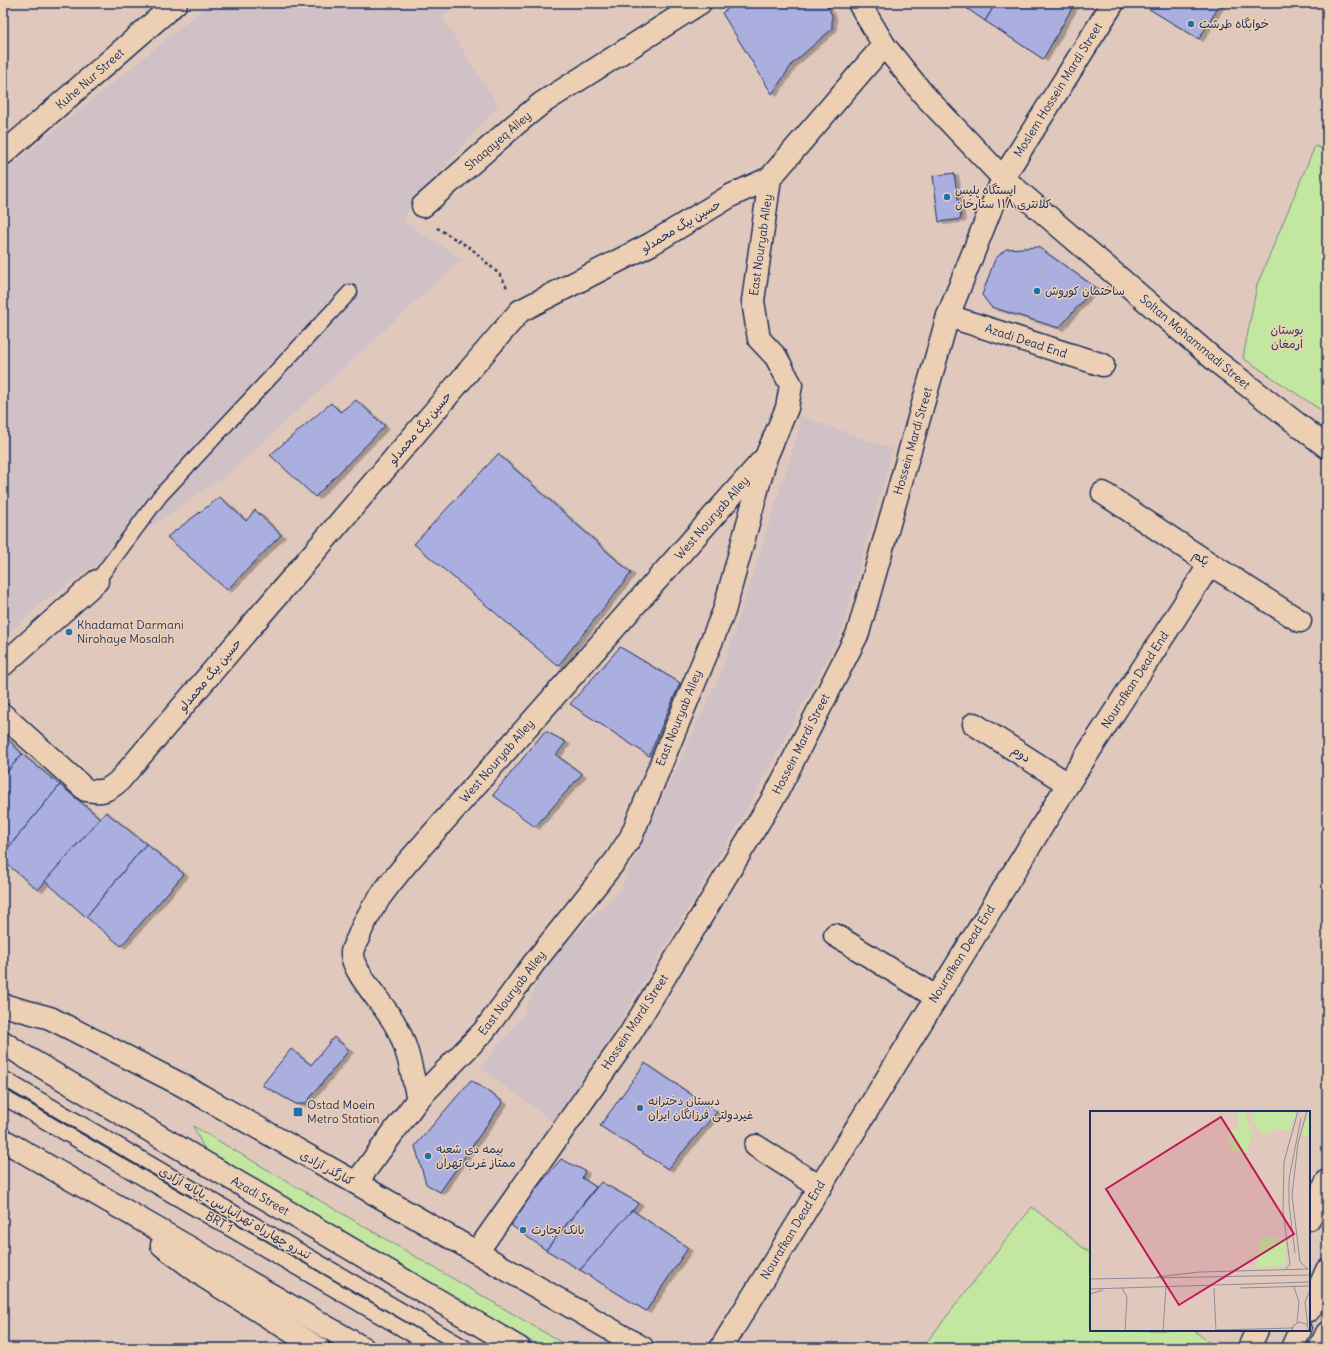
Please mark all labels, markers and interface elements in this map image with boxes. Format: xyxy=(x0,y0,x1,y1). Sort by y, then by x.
place label: خوابگاه طرشت xyxy=(1199,16,1269,32)
marker: خوابگاه طرشت xyxy=(1186,19,1196,29)
street label: Moslem Hossein Mardi Street xyxy=(1010,20,1105,160)
street label: Kuhe Nur Street xyxy=(52,45,127,112)
street label: Shaqayeq Alley xyxy=(461,108,534,173)
place label: ایستگاه پلیس کلانتری ۱۱۸ ستارخان xyxy=(955,182,1051,211)
marker: ایستگاه پلیس کلانتری ۱۱۸ ستارخان xyxy=(942,192,952,202)
street label: East Nouryab Alley xyxy=(746,193,775,297)
street label: حسین بیگ محمدلو xyxy=(637,196,724,257)
place label: ساختمان کوروش xyxy=(1045,283,1125,299)
marker: ساختمان کوروش xyxy=(1032,286,1042,296)
street label: Soltan Mohammadi Street xyxy=(1137,291,1254,392)
street label: Azadi Dead End xyxy=(983,320,1069,361)
park label: بوستان ارمغان xyxy=(1271,322,1303,351)
street label: Hossein Mardi Street xyxy=(890,385,935,496)
street label: حسین بیگ محمدلو xyxy=(384,388,455,469)
street label: West Nouryab Alley xyxy=(671,473,752,562)
street label: یکم xyxy=(1189,547,1213,570)
place label: Khadamat Darmani Nirohaye Mosalah xyxy=(77,617,184,646)
marker: Khadamat Darmani Nirohaye Mosalah xyxy=(64,627,74,637)
street label: Nourafkan Dead End xyxy=(1098,628,1172,731)
street label: حسین بیگ محمدلو xyxy=(174,635,245,716)
street label: East Nouryab Alley xyxy=(652,668,705,768)
street label: Hossein Mardi Street xyxy=(769,691,832,797)
street label: West Nouryab Alley xyxy=(456,716,537,805)
street label: دوم xyxy=(1008,742,1034,767)
street label: Nourafkan Dead End xyxy=(925,902,998,1006)
street label: East Nouryab Alley xyxy=(475,947,548,1038)
street label: Hossein Mardi Street xyxy=(598,971,671,1072)
place label: دبستان دخترانه غیردولتی فرزانگان ايران xyxy=(648,1093,753,1123)
place label: Ostad Moein Metro Station xyxy=(307,1097,379,1126)
marker: دبستان دخترانه غیردولتی فرزانگان ايران xyxy=(635,1103,645,1113)
marker: Ostad Moein Metro Station xyxy=(292,1106,304,1118)
inset map xyxy=(1090,1111,1310,1331)
place label: بیمه دی شعبه ممتاز غرب تهران xyxy=(436,1141,516,1171)
street label: کنارگذر آزادی xyxy=(298,1147,357,1188)
marker: بیمه دی شعبه ممتاز غرب تهران xyxy=(423,1151,433,1161)
street label: تندرو چهارراه تهرانپارس ـ پایانه آزادی xyxy=(156,1163,314,1263)
street label: Azadi Street xyxy=(228,1173,292,1218)
street label: Nourafkan Dead End xyxy=(757,1178,828,1282)
street label: BRT 1 xyxy=(203,1208,236,1235)
place label: بانک تجارت xyxy=(531,1222,584,1238)
marker: بانک تجارت xyxy=(518,1225,528,1235)

